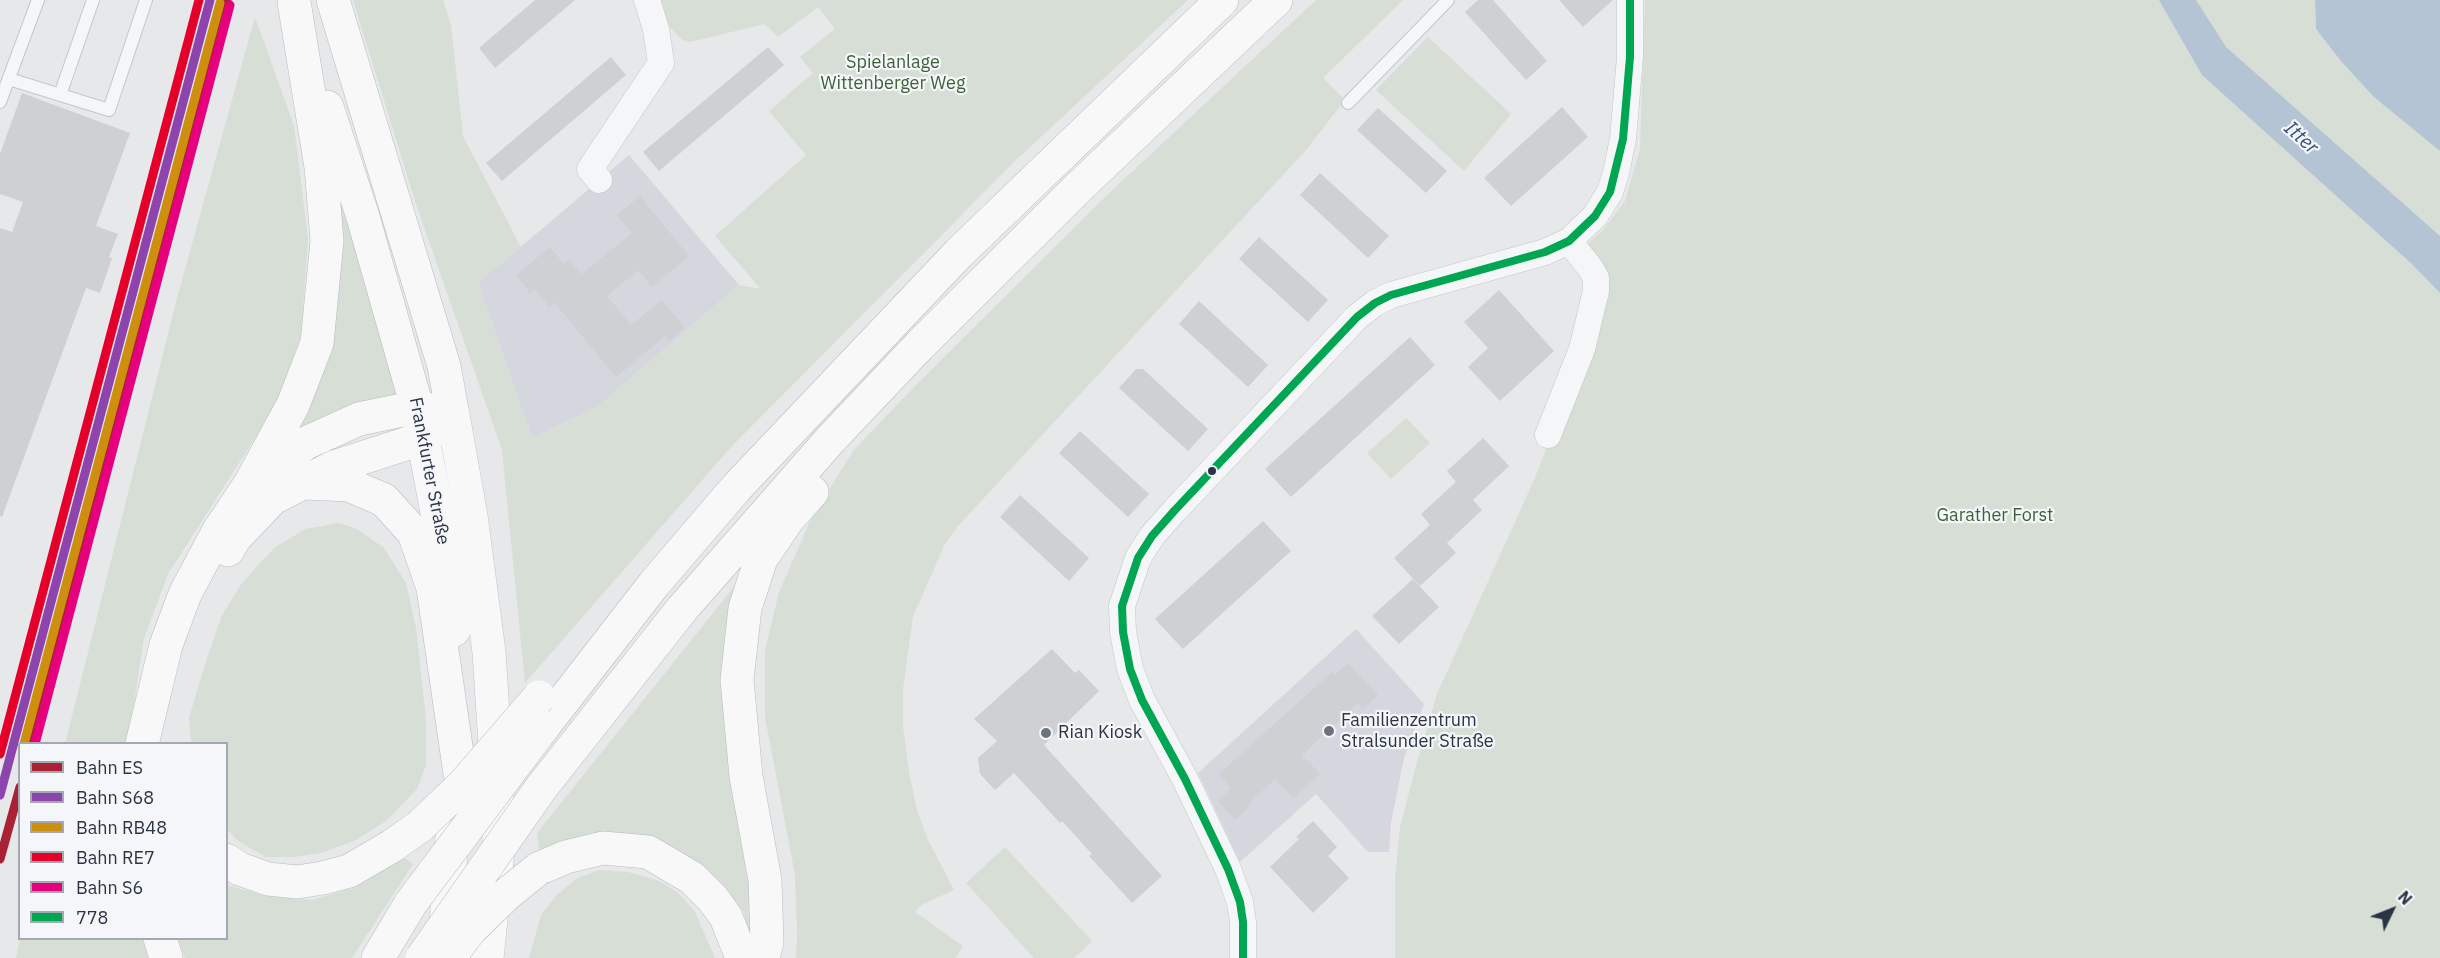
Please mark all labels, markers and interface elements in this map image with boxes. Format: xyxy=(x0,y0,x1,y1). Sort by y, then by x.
park label: Spielanlage Wittenberger Weg xyxy=(821,52,965,94)
water label: Itter xyxy=(2279,116,2323,160)
street label: Frankfurter Straße xyxy=(404,396,454,546)
unlabelled marker xyxy=(1206,465,1218,477)
park label: Garather Forst xyxy=(1937,505,2053,527)
place label: Familienzentrum Stralsunder Straße xyxy=(1341,710,1494,752)
place label: Rian Kiosk xyxy=(1058,722,1142,744)
marker: Familienzentrum Stralsunder Straße xyxy=(1322,724,1336,738)
marker: Rian Kiosk xyxy=(1039,726,1053,740)
legend xyxy=(18,742,228,940)
text: Bahn ES xyxy=(76,756,143,779)
text: Bahn S68 xyxy=(76,786,154,809)
text: Bahn RB48 xyxy=(76,816,167,839)
text: Bahn RE7 xyxy=(76,846,155,869)
text: Bahn S6 xyxy=(76,876,143,899)
north arrow xyxy=(2362,880,2422,940)
text: N xyxy=(2394,887,2416,909)
text: 778 xyxy=(76,906,108,929)

